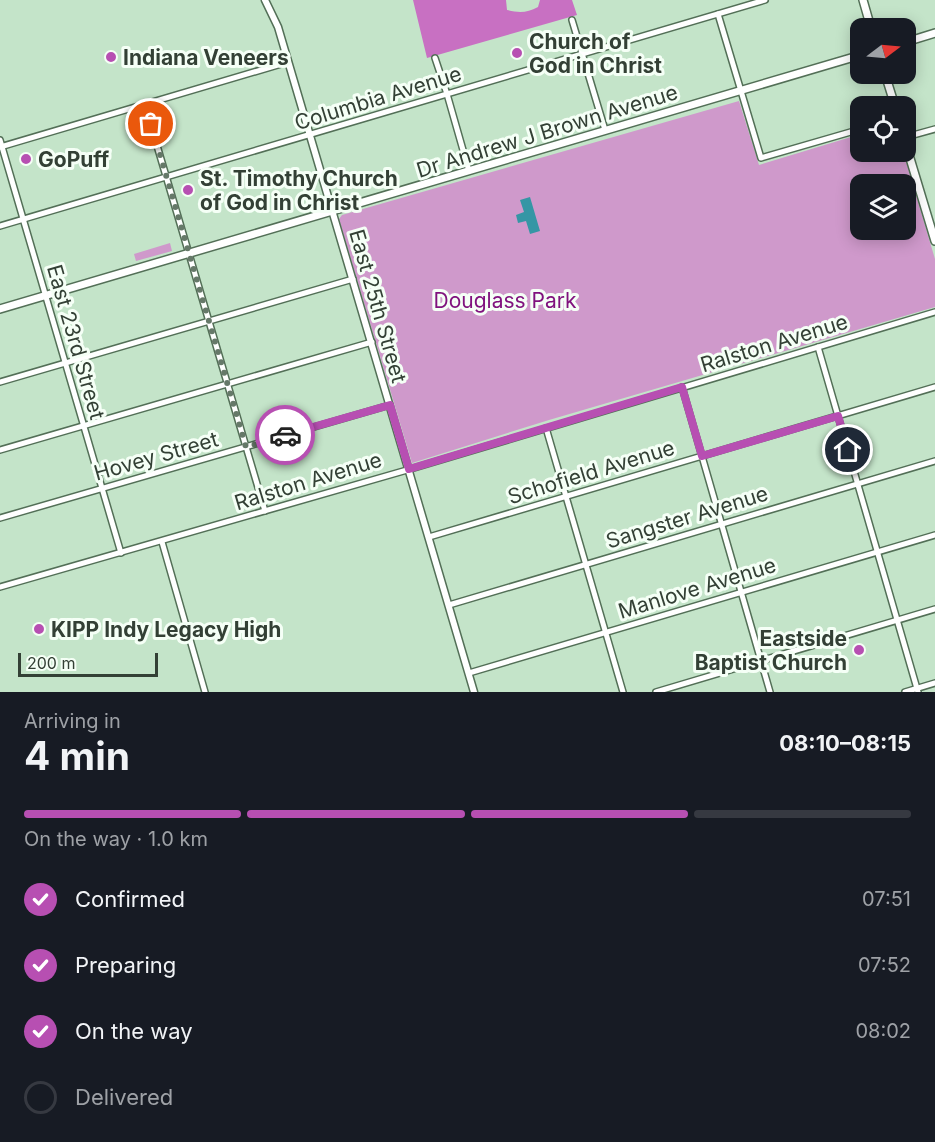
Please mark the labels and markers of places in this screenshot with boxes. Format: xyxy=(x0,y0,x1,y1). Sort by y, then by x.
place label: Church of God in Christ xyxy=(529,29,662,78)
place label: Indiana Veneers xyxy=(123,45,289,70)
marker: Church of God in Christ xyxy=(510,46,524,60)
marker: Indiana Veneers xyxy=(104,50,118,64)
pin xyxy=(125,98,176,149)
place label: GoPuff xyxy=(38,147,110,172)
marker: GoPuff xyxy=(19,152,33,166)
place label: St. Timothy Church of God in Christ xyxy=(200,166,398,215)
marker: St. Timothy Church of God in Christ xyxy=(181,183,195,197)
pin xyxy=(822,424,873,475)
place label: KIPP Indy Legacy High xyxy=(51,617,281,642)
marker: KIPP Indy Legacy High xyxy=(32,622,46,636)
place label: Eastside Baptist Church xyxy=(695,626,847,675)
marker: Eastside Baptist Church xyxy=(852,643,866,657)

